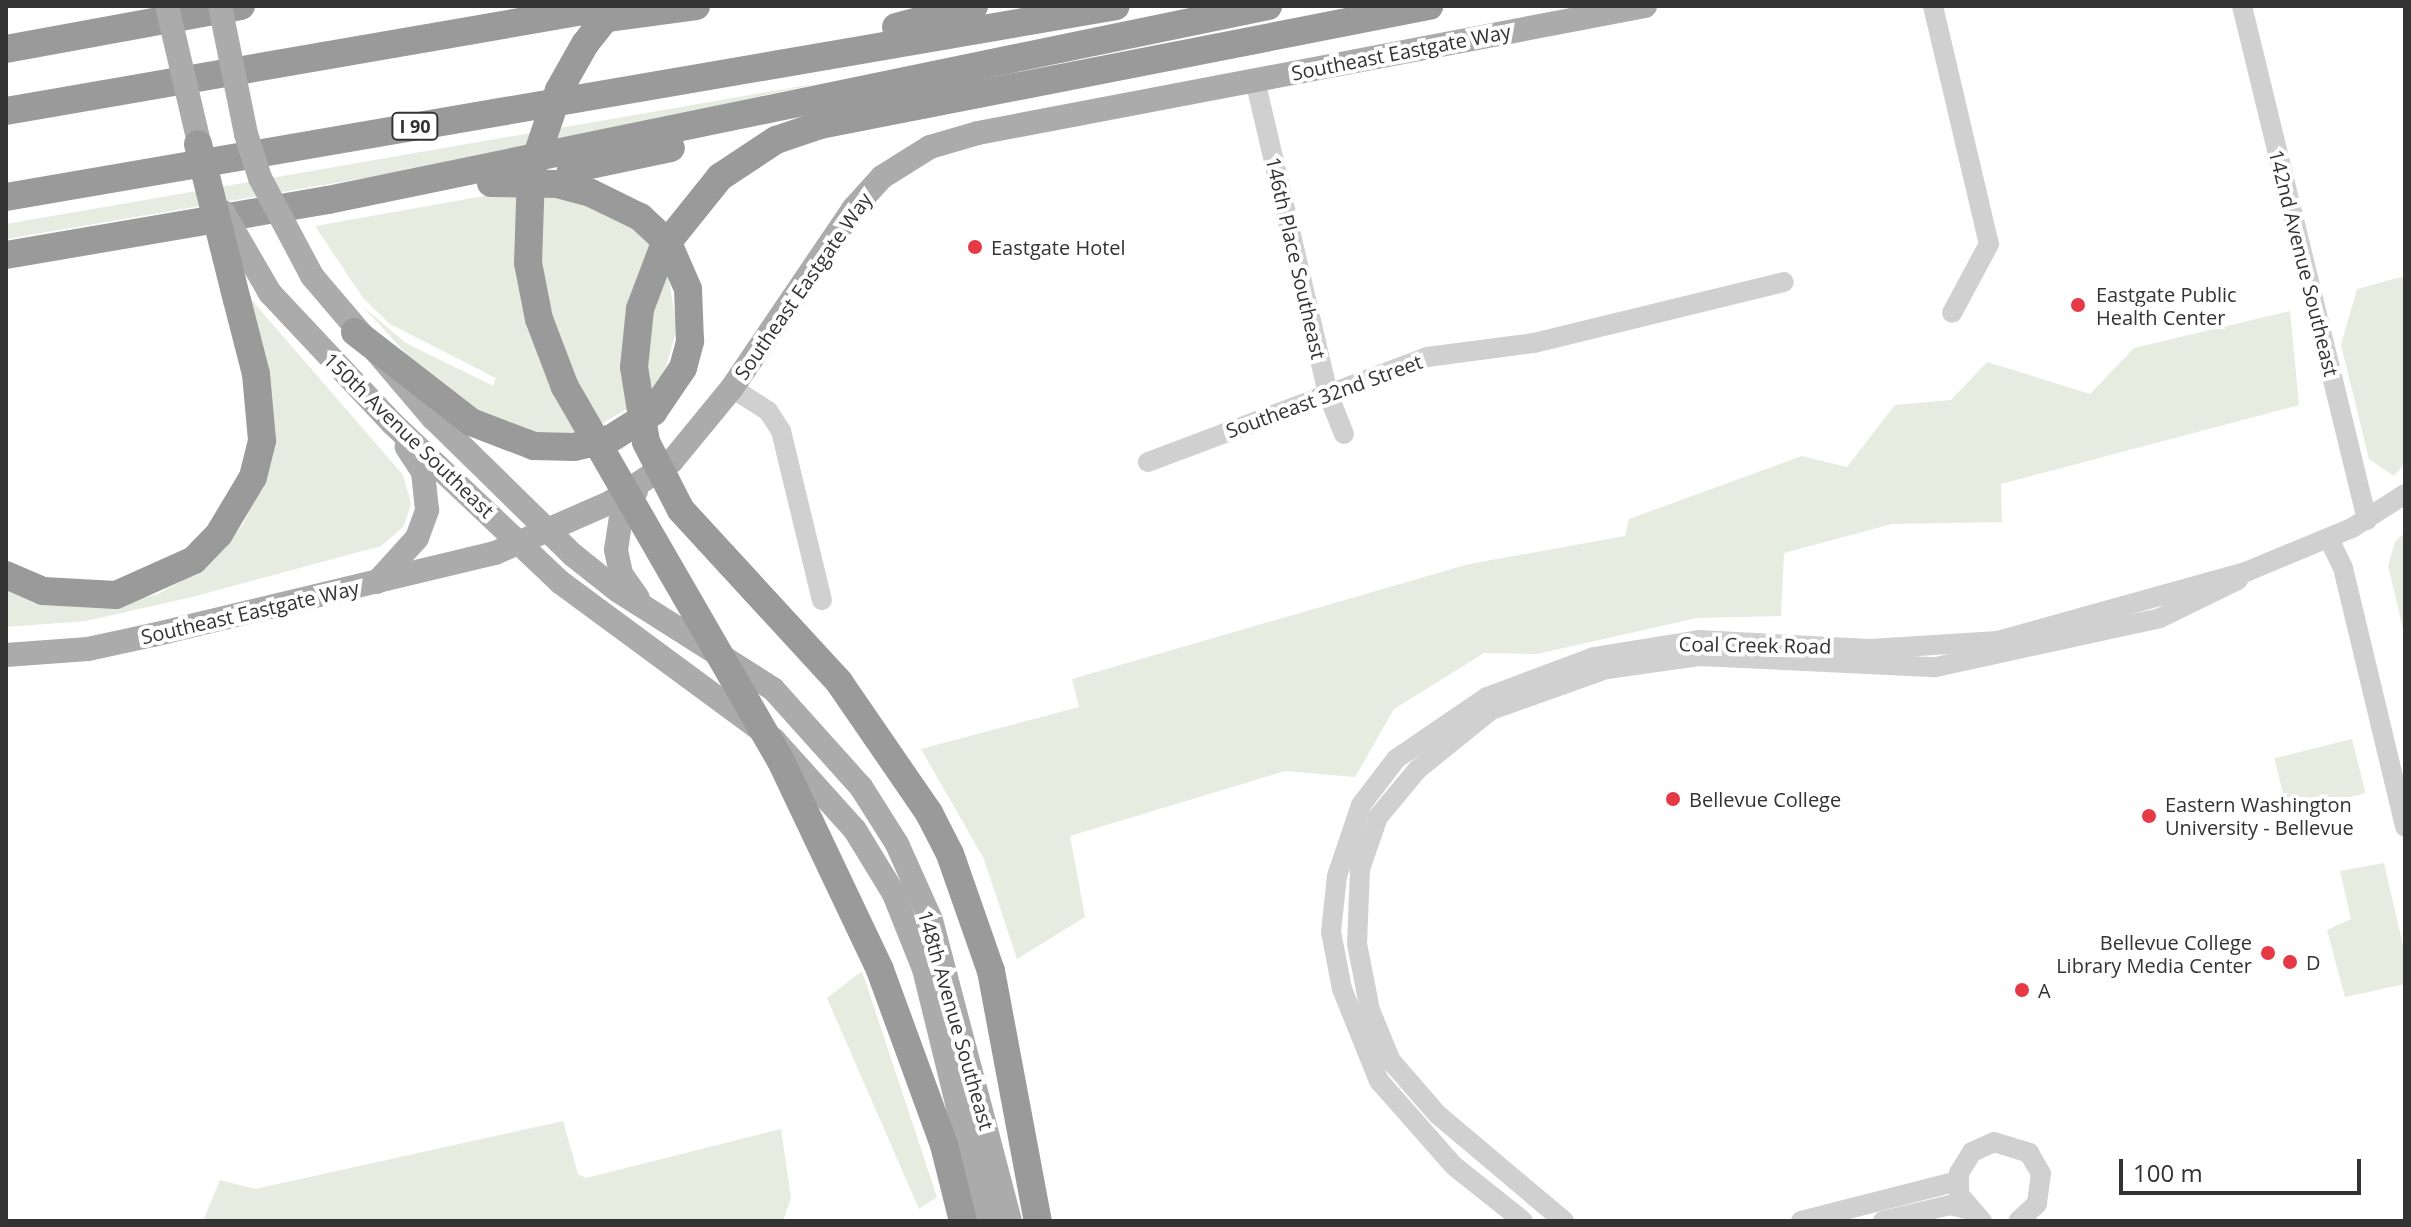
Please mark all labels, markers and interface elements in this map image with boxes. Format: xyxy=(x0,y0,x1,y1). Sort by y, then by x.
street label: Southeast Eastgate Way xyxy=(1289,19,1513,85)
road number: I 90 xyxy=(391,112,439,140)
street label: 142nd Avenue Southeast xyxy=(2264,147,2344,379)
street label: 146th Place Southeast xyxy=(1261,155,1331,361)
street label: Southeast Eastgate Way xyxy=(729,188,877,384)
place label: Eastgate Hotel xyxy=(991,235,1126,259)
marker: Eastgate Hotel xyxy=(966,238,984,256)
place label: Eastgate Public Health Center xyxy=(2096,282,2237,329)
marker: Eastgate Public Health Center xyxy=(2067,294,2089,316)
street label: 150th Avenue Southeast xyxy=(319,347,499,523)
street label: Southeast 32nd Street xyxy=(1223,349,1425,443)
street label: Southeast Eastgate Way xyxy=(139,575,361,649)
street label: Coal Creek Road xyxy=(1678,632,1832,658)
place label: Bellevue College xyxy=(1689,787,1841,811)
marker: Bellevue College xyxy=(1664,790,1682,808)
place label: Eastern Washington University - Bellevue xyxy=(2165,792,2354,839)
marker: Eastern Washington University - Bellevue xyxy=(2140,807,2158,825)
street label: 148th Avenue Southeast xyxy=(913,907,999,1133)
place label: Bellevue College Library Media Center xyxy=(2056,930,2252,977)
marker: Bellevue College Library Media Center xyxy=(2259,944,2277,962)
place label: D xyxy=(2306,950,2321,974)
marker: D xyxy=(2281,953,2299,971)
place label: A xyxy=(2038,978,2051,1002)
marker: A xyxy=(2013,981,2031,999)
scale bar xyxy=(2123,1143,2365,1193)
text: 100 m xyxy=(2133,1156,2203,1189)

